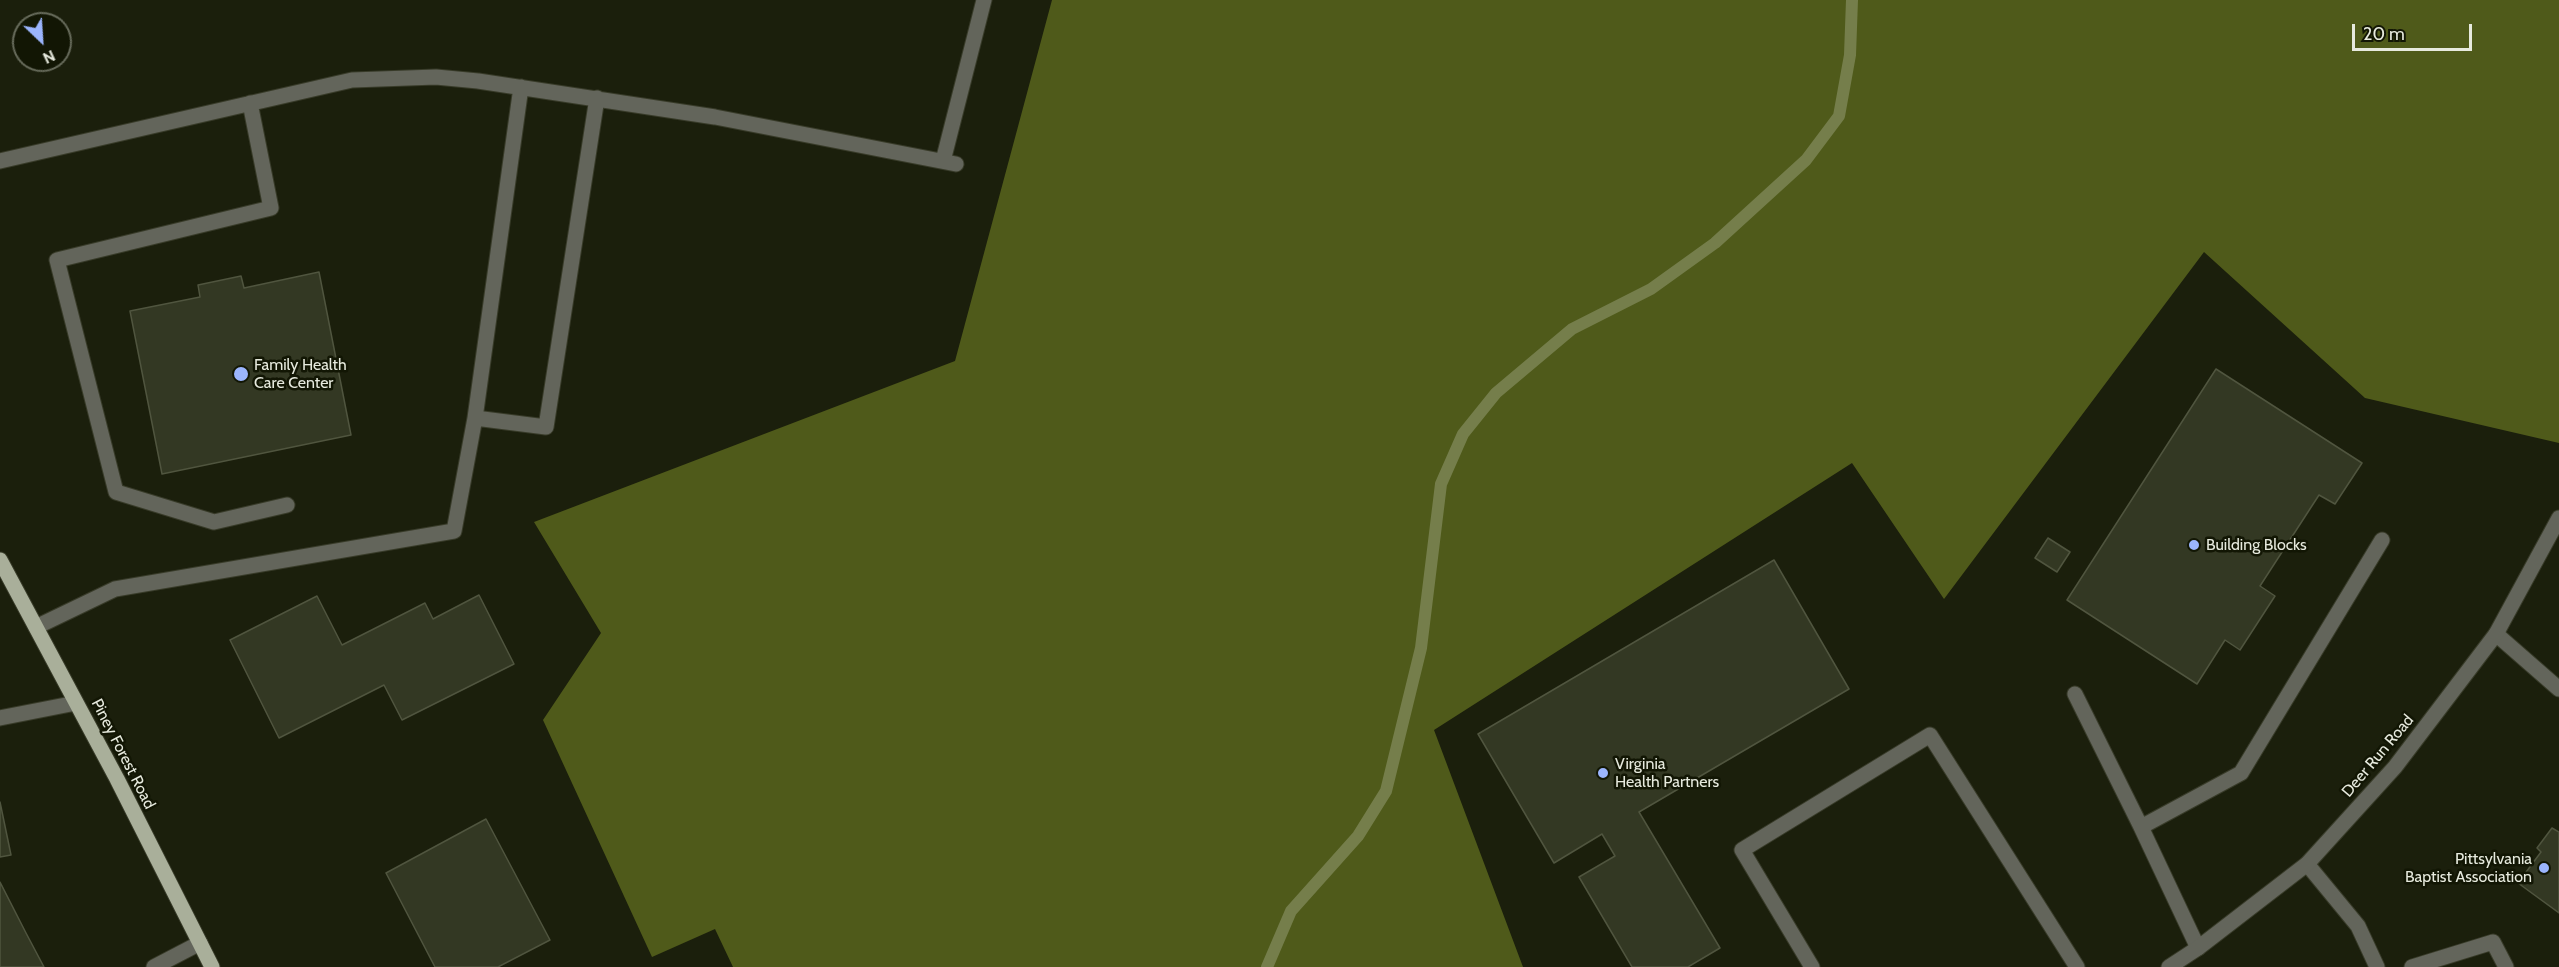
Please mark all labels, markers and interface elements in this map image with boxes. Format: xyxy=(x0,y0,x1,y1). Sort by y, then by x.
north arrow xyxy=(12,12,72,72)
scale bar xyxy=(2355,12,2475,50)
text: 20 m xyxy=(2363,23,2405,45)
text: N xyxy=(40,46,58,68)
place label: Family Health Care Center xyxy=(254,355,347,393)
marker: Family Health Care Center xyxy=(232,365,250,383)
place label: Building Blocks xyxy=(2206,535,2307,555)
marker: Building Blocks xyxy=(2187,538,2201,552)
street label: Piney Forest Road xyxy=(87,696,159,812)
street label: Deer Run Road xyxy=(2338,711,2418,801)
place label: Virginia Health Partners xyxy=(1615,754,1719,792)
marker: Virginia Health Partners xyxy=(1596,766,1610,780)
place label: Pittsylvania Baptist Association xyxy=(2405,849,2532,887)
marker: Pittsylvania Baptist Association xyxy=(2537,861,2551,875)

